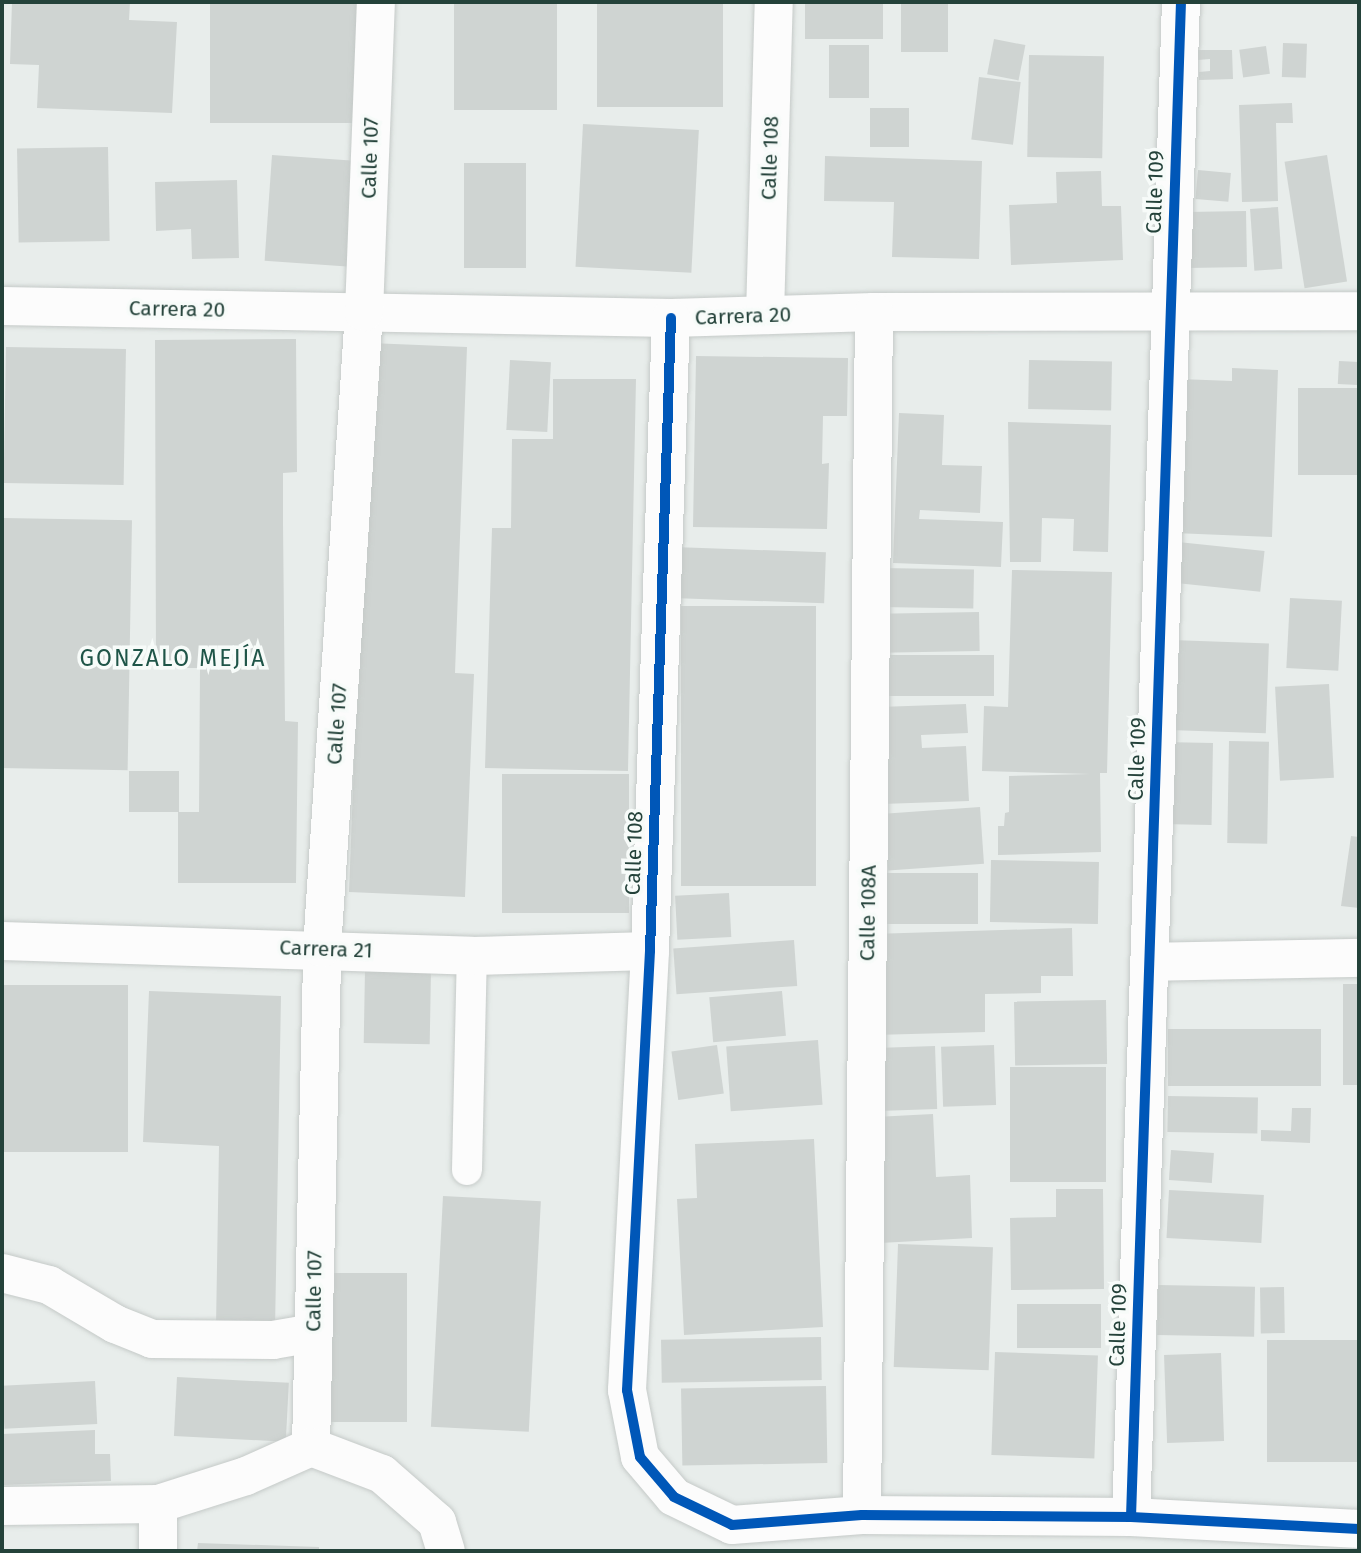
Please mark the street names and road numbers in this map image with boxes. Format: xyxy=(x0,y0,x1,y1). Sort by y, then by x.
street label: Calle 108 xyxy=(756,115,784,201)
street label: Calle 107 xyxy=(356,117,384,199)
street label: Calle 109 xyxy=(1141,150,1169,234)
street label: Carrera 20 xyxy=(129,296,225,322)
street label: Carrera 20 xyxy=(694,302,792,330)
street label: Calle 107 xyxy=(322,682,352,766)
street label: Calle 109 xyxy=(1123,717,1151,801)
street label: Calle 108 xyxy=(620,810,648,896)
street label: Calle 108A xyxy=(855,865,881,961)
street label: Carrera 21 xyxy=(279,935,373,963)
street label: Calle 107 xyxy=(301,1250,327,1332)
street label: Calle 109 xyxy=(1104,1283,1132,1367)

